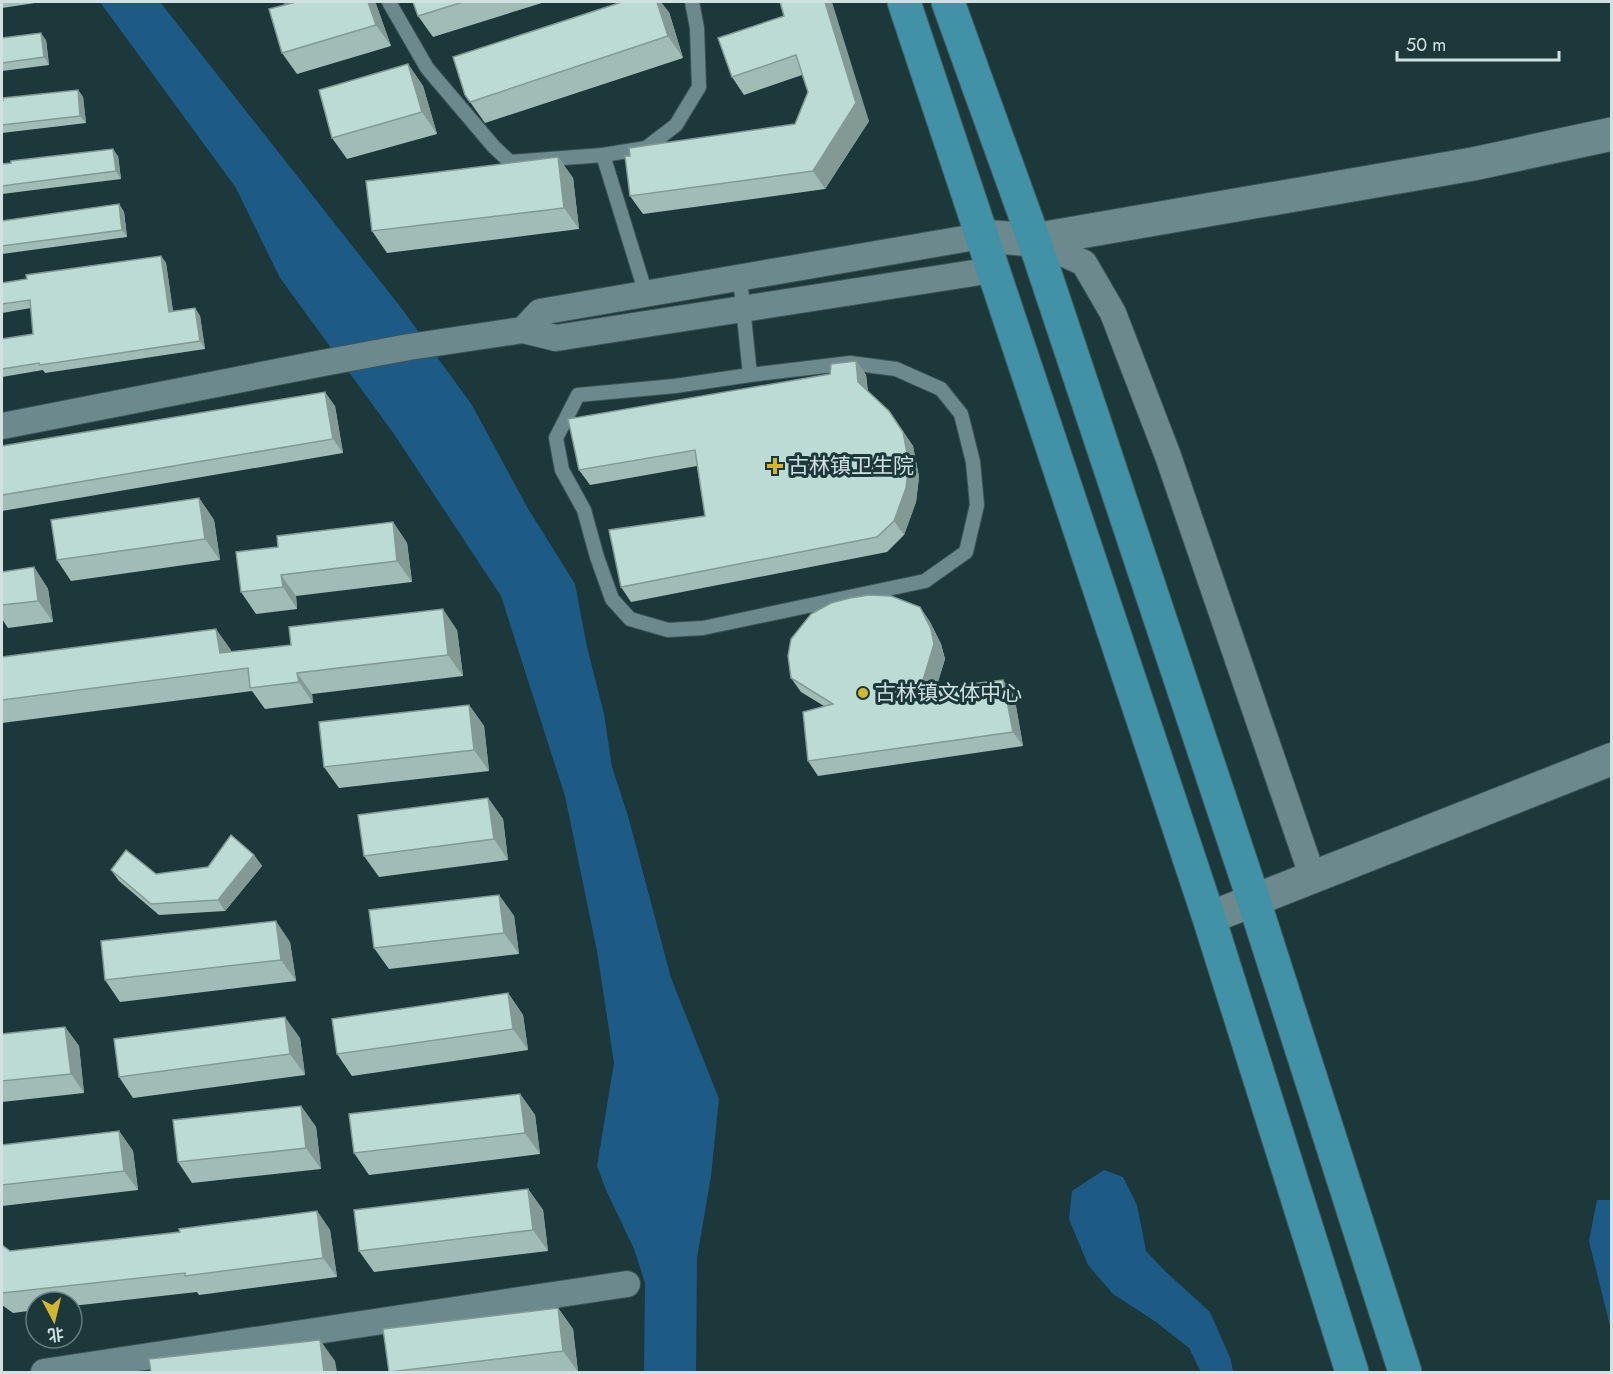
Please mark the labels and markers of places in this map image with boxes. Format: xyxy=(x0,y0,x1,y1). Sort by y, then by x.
place label: 古林镇卫生院 xyxy=(788,451,914,481)
marker: 古林镇卫生院 xyxy=(766,457,784,475)
place label: 古林镇文体中心 xyxy=(875,678,1022,708)
marker: 古林镇文体中心 xyxy=(856,686,870,700)

